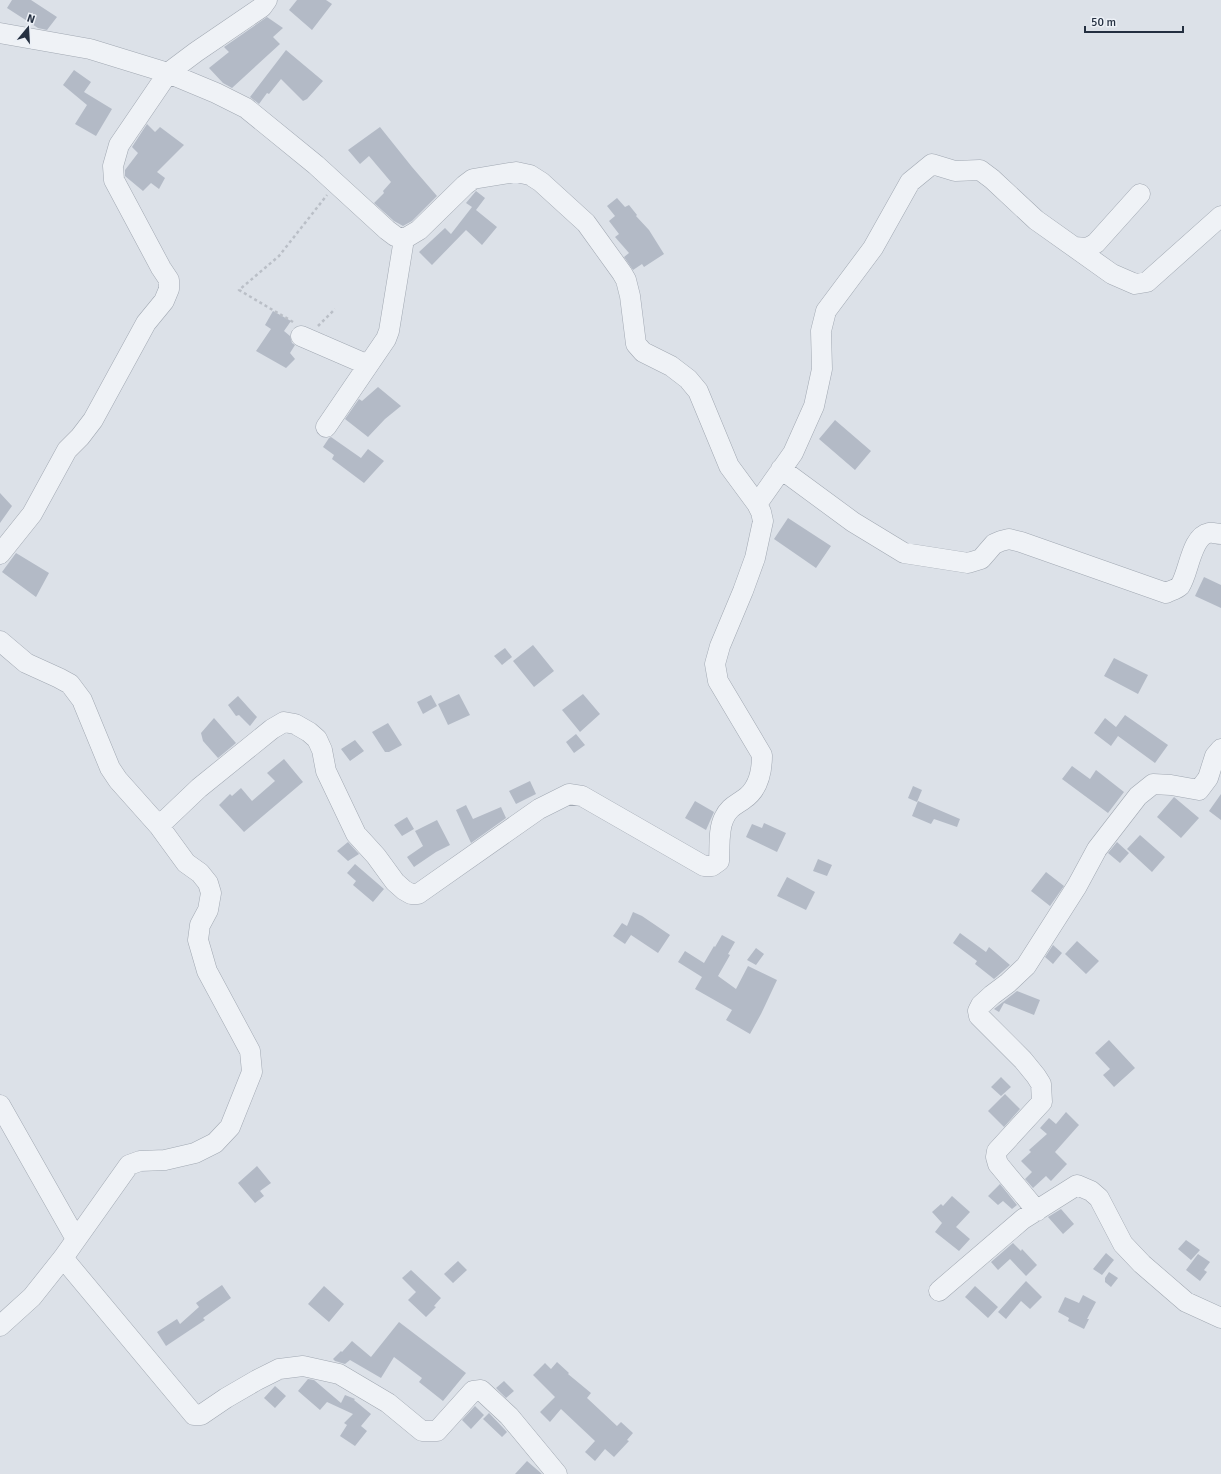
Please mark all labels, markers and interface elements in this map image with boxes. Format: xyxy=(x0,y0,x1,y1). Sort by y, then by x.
north arrow xyxy=(8,8,48,48)
scale bar xyxy=(1085,8,1183,34)
text: N xyxy=(25,12,37,26)
text: 50 m xyxy=(1091,15,1116,30)

